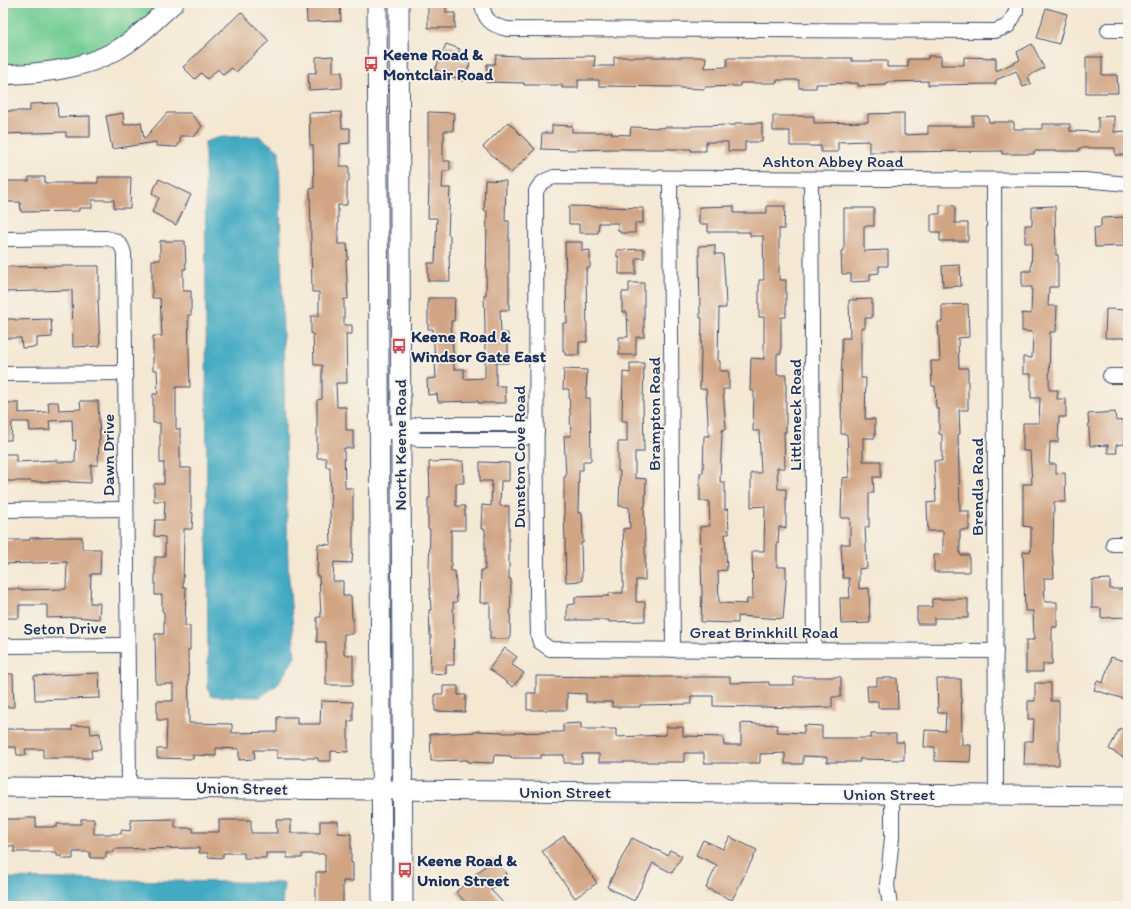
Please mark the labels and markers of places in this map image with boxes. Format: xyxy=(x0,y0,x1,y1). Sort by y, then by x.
place label: Keene Road & Montclair Road xyxy=(383,44,494,84)
bus stop icon: Keene Road & Montclair Road xyxy=(362,55,380,73)
place label: Keene Road & Windsor Gate East xyxy=(411,326,547,366)
bus stop icon: Keene Road & Windsor Gate East xyxy=(390,337,408,355)
place label: Keene Road & Union Street xyxy=(417,850,518,890)
bus stop icon: Keene Road & Union Street xyxy=(396,861,414,879)

